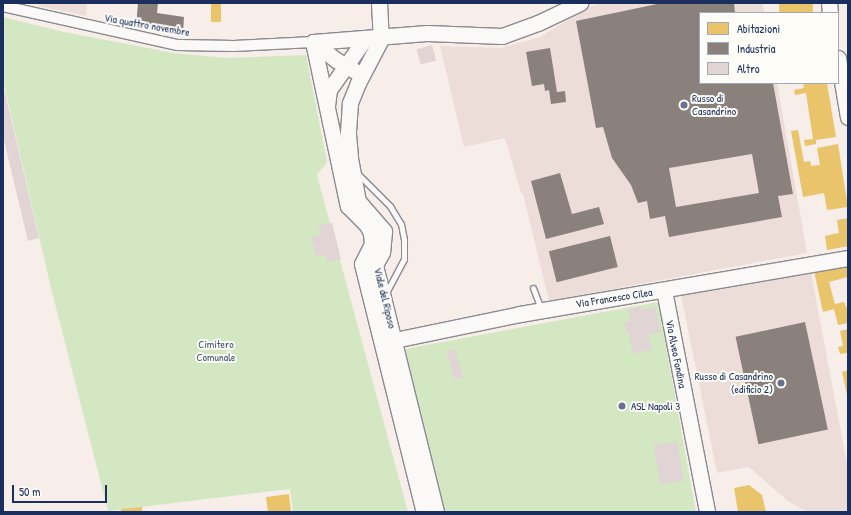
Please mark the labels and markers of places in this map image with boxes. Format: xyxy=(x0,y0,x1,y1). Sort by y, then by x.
place label: Russo di Casandrino xyxy=(692,92,736,118)
marker: Russo di Casandrino xyxy=(679,100,689,110)
place label: Russo di Casandrino (edificio 2) xyxy=(695,370,773,396)
marker: Russo di Casandrino (edificio 2) xyxy=(776,378,786,388)
place label: ASL Napoli 3 xyxy=(631,399,680,413)
marker: ASL Napoli 3 xyxy=(616,400,628,412)

